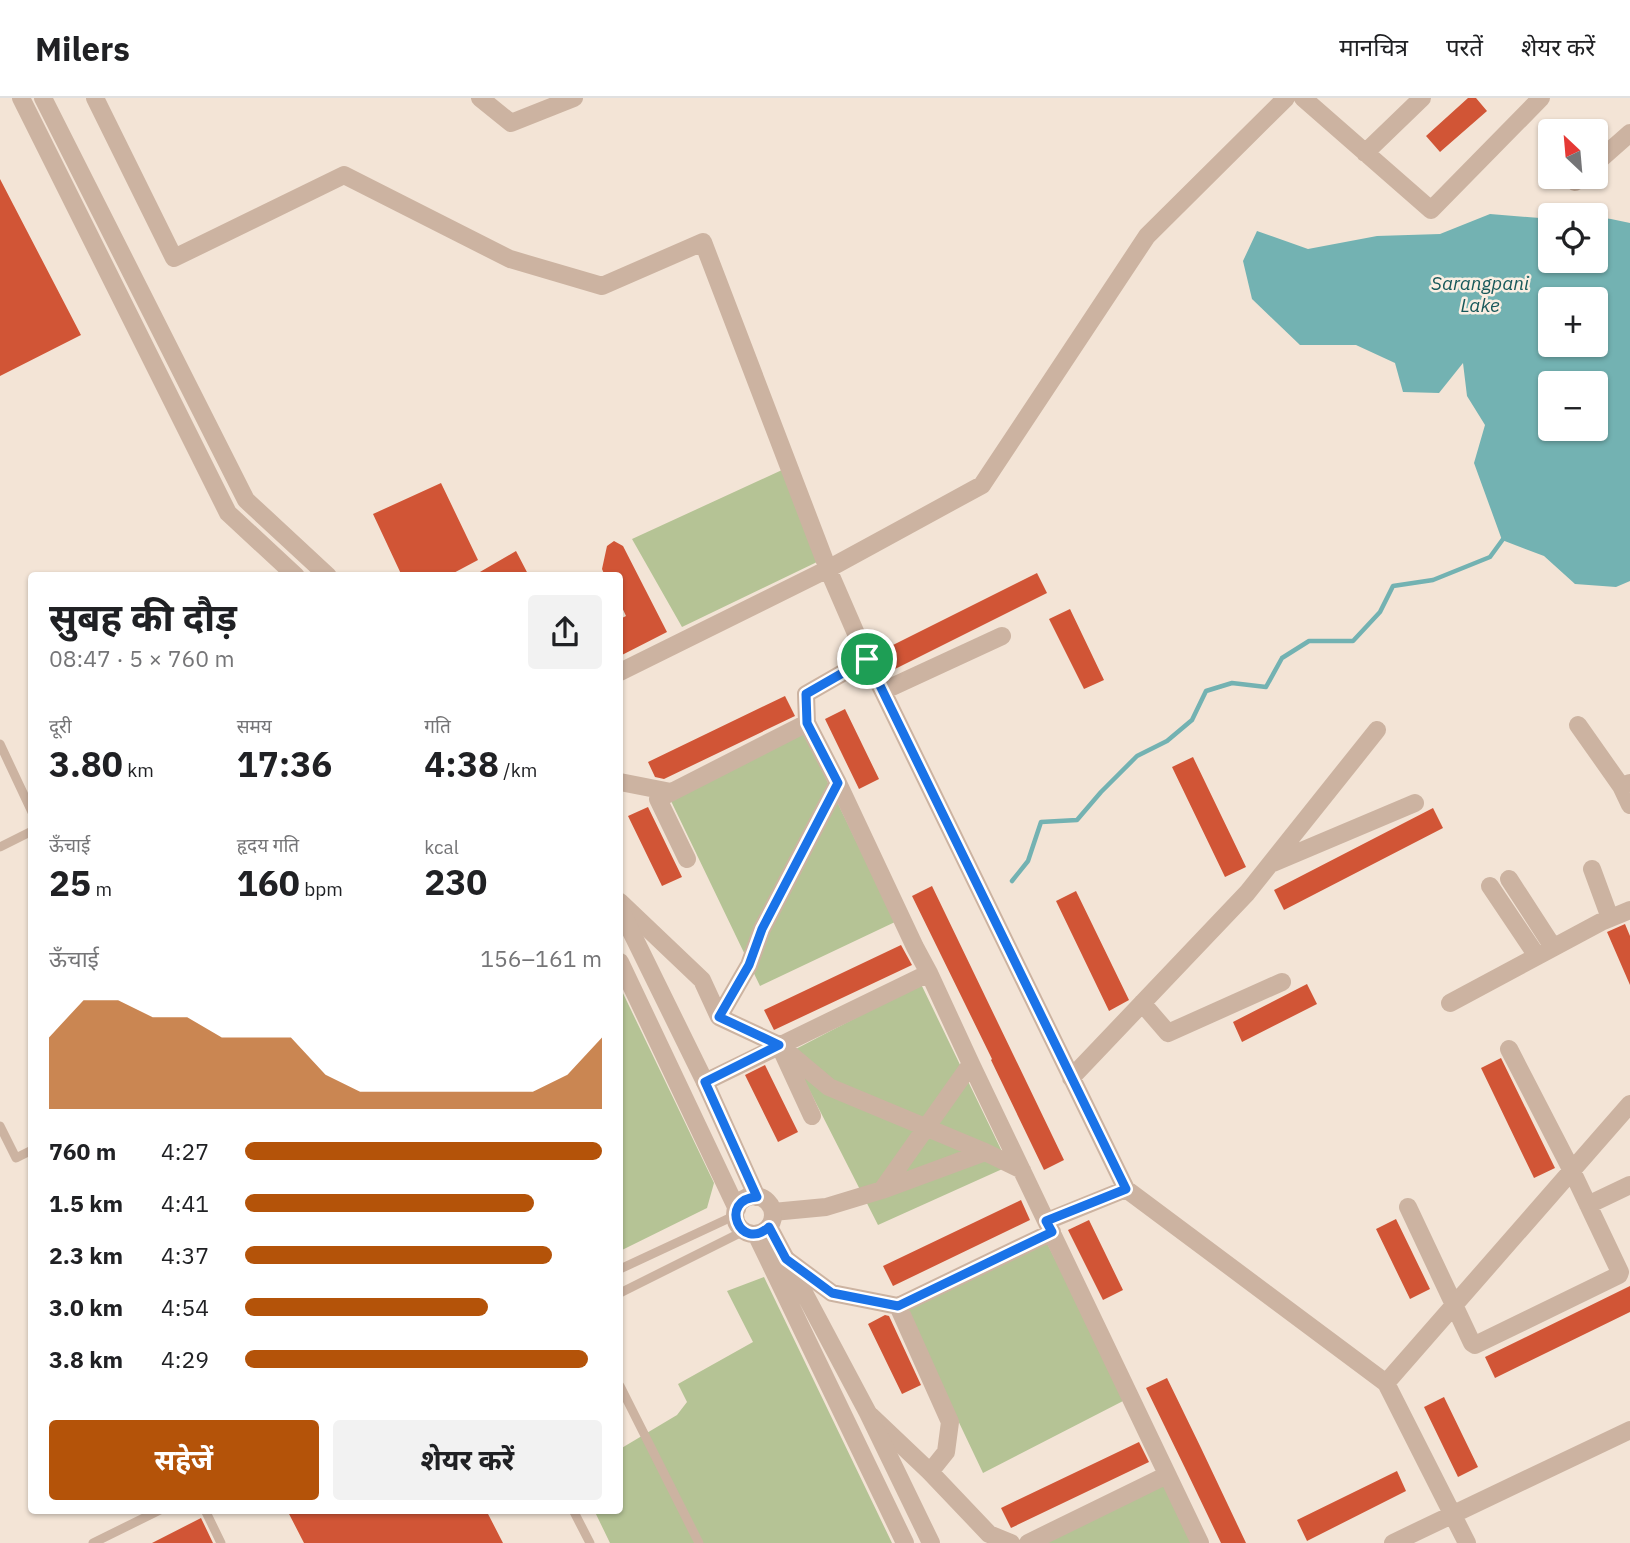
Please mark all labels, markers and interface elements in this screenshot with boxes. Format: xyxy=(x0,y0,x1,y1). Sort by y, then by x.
text: Milers xyxy=(35,27,130,70)
text: मानचित्र xyxy=(1339,31,1408,63)
text: परतें xyxy=(1446,31,1483,63)
text: शेयर करें xyxy=(1521,31,1595,63)
north arrow xyxy=(1538,119,1608,189)
map controls xyxy=(1538,119,1608,441)
button: locate xyxy=(1538,203,1608,273)
water label: Sarangpani Lake xyxy=(1431,271,1530,317)
button: + xyxy=(1538,287,1608,357)
button: − xyxy=(1538,371,1608,441)
text: सुबह की दौड़ xyxy=(49,592,237,641)
button: share xyxy=(528,595,602,669)
pin xyxy=(837,629,897,689)
icon: arrive xyxy=(848,640,886,678)
text: 08:47 · 5 × 760 m xyxy=(49,643,235,673)
text: दूरी xyxy=(49,714,72,738)
text: समय xyxy=(237,714,272,738)
text: गति xyxy=(424,714,451,738)
text: 3.80 xyxy=(49,741,123,787)
text: 17:36 xyxy=(237,741,332,787)
text: 4:38 xyxy=(424,741,499,787)
text: km xyxy=(123,758,154,782)
text: /km xyxy=(499,758,537,782)
text: ऊँचाई xyxy=(49,833,90,857)
text: हृदय गति xyxy=(237,833,299,857)
text: kcal xyxy=(424,835,459,859)
text: 230 xyxy=(424,859,487,905)
text: 25 xyxy=(49,860,91,906)
text: 160 xyxy=(237,860,300,906)
text: m xyxy=(91,877,112,901)
text: bpm xyxy=(300,877,343,901)
text: ऊँचाई xyxy=(49,943,99,973)
text: 156–161 m xyxy=(480,943,602,973)
text: 760 m xyxy=(49,1136,116,1166)
text: 4:27 xyxy=(161,1136,209,1166)
text: 1.5 km xyxy=(49,1188,123,1218)
text: 4:41 xyxy=(161,1188,209,1218)
text: 2.3 km xyxy=(49,1240,123,1270)
text: 4:37 xyxy=(161,1240,209,1270)
text: 3.0 km xyxy=(49,1292,123,1322)
text: 4:54 xyxy=(161,1292,209,1322)
text: 3.8 km xyxy=(49,1344,123,1374)
text: 4:29 xyxy=(161,1344,209,1374)
button: सहेजें xyxy=(49,1420,319,1500)
button: शेयर करें xyxy=(333,1420,602,1500)

